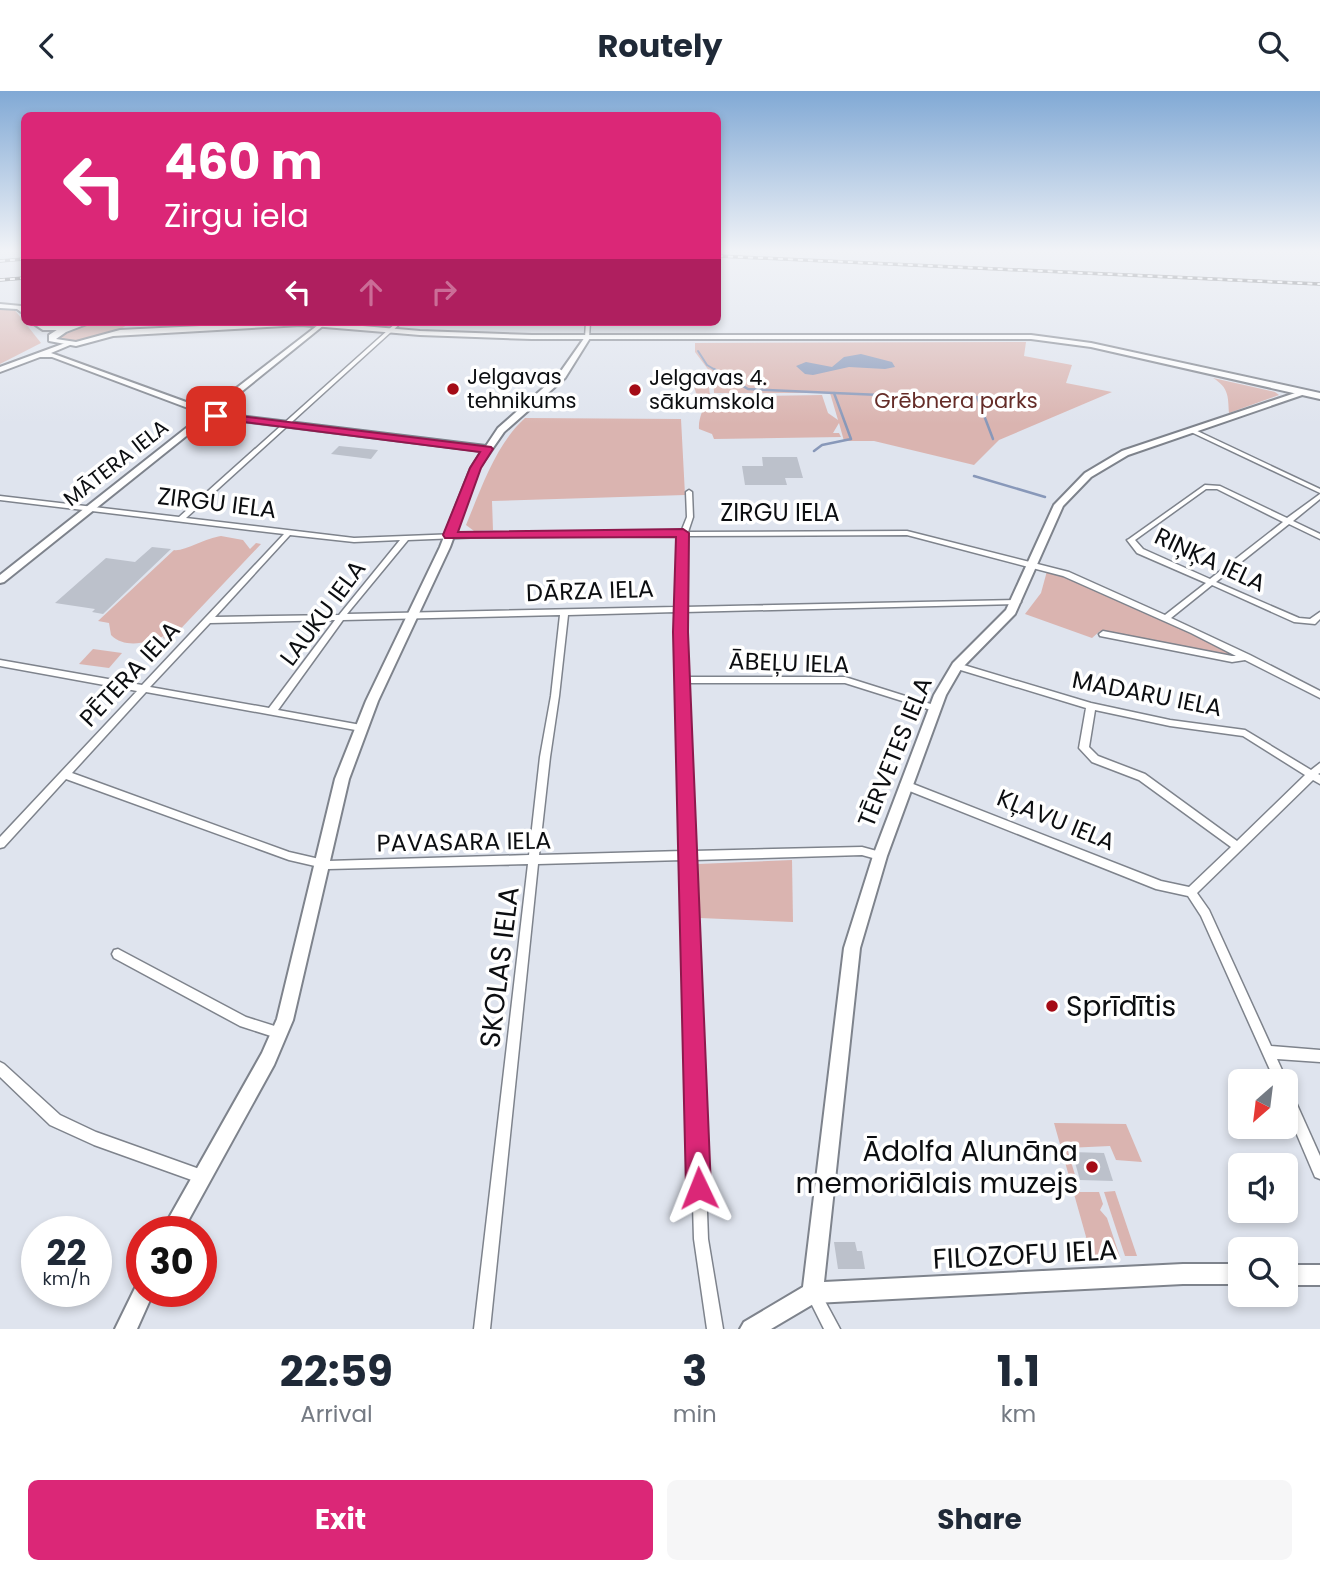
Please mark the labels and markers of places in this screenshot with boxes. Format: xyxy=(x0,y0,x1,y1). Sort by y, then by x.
place label: Jelgavas tehnikums xyxy=(467,362,577,415)
place label: Jelgavas 4. sākumskola xyxy=(649,363,775,416)
marker: Jelgavas tehnikums xyxy=(445,381,461,397)
marker: Jelgavas 4. sākumskola xyxy=(627,382,643,398)
pin xyxy=(186,386,246,446)
place label: Sprīdītis xyxy=(1066,987,1176,1026)
marker: Sprīdītis xyxy=(1044,998,1060,1014)
place label: Ādolfa Alunāna memoriālais muzejs xyxy=(796,1132,1078,1203)
marker: Ādolfa Alunāna memoriālais muzejs xyxy=(1084,1159,1100,1175)

